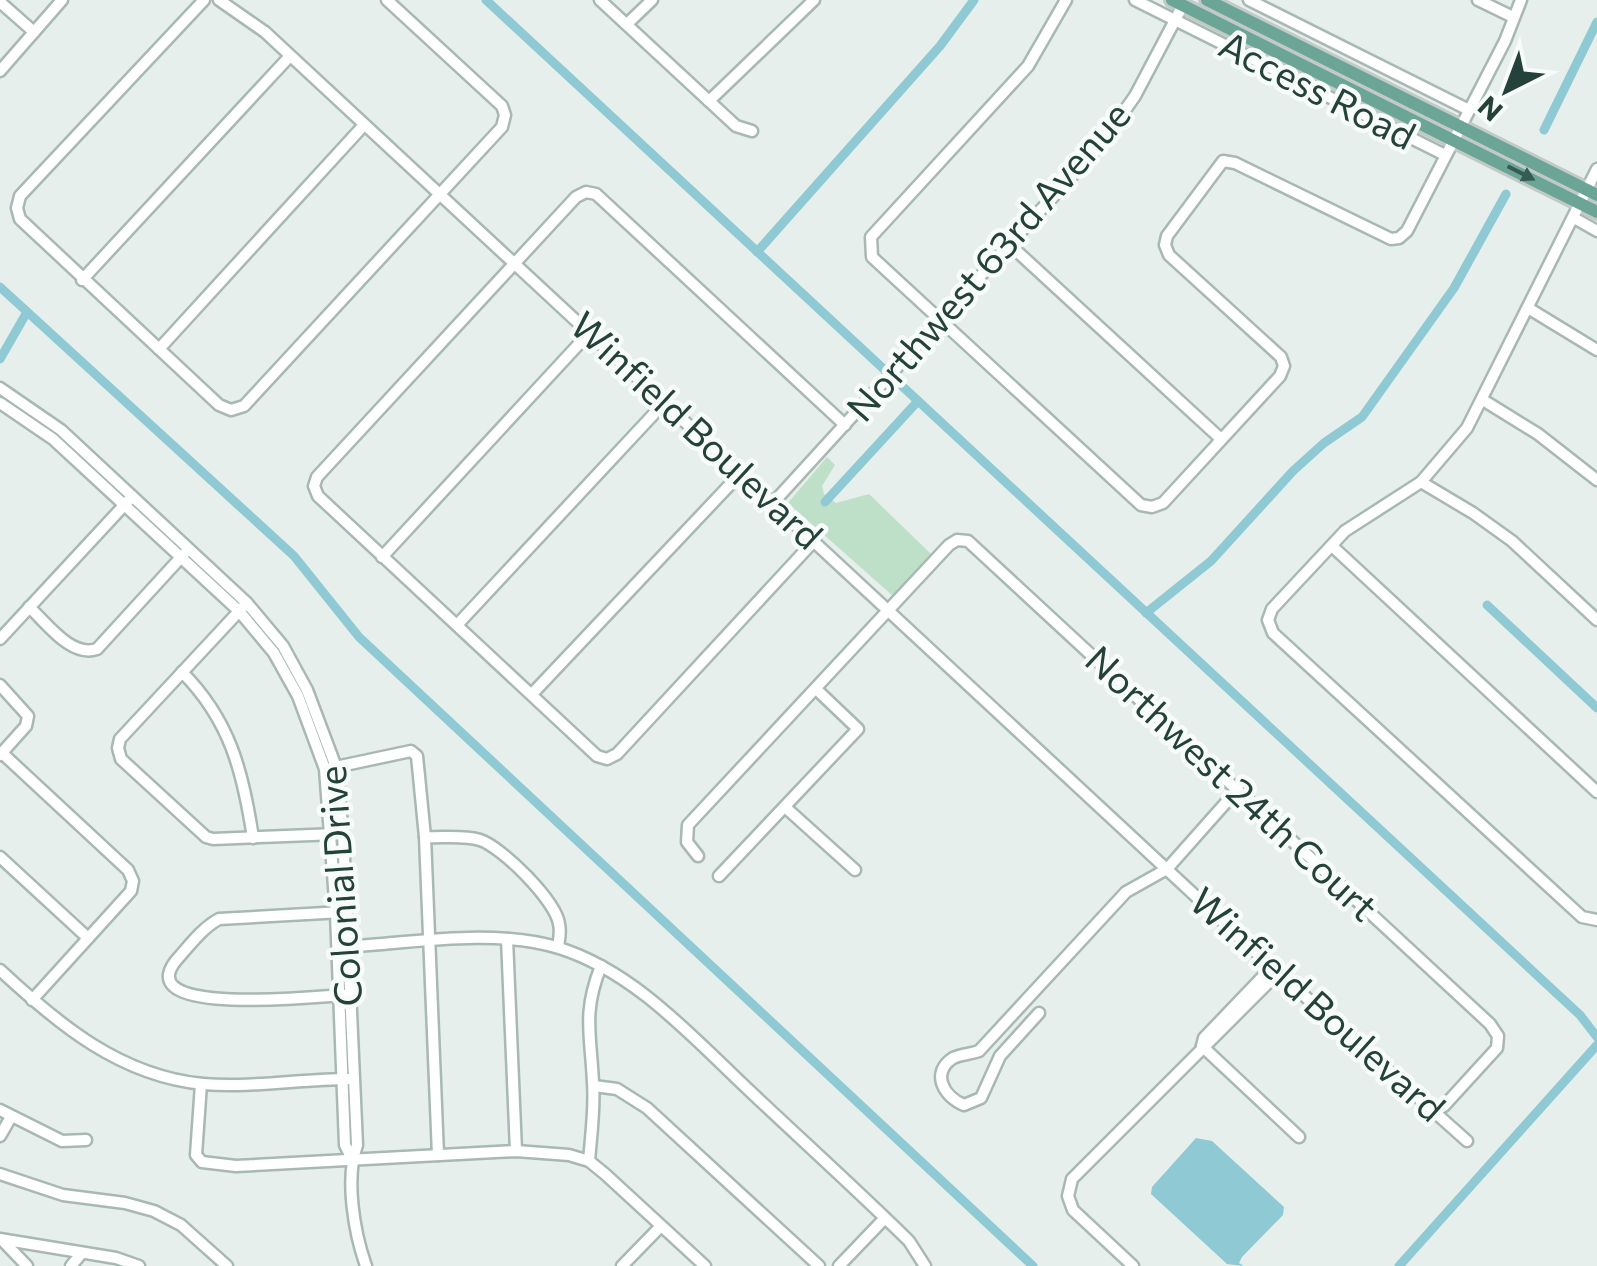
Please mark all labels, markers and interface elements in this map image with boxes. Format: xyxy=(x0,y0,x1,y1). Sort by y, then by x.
street label: Access Road xyxy=(1212,19,1424,158)
north arrow xyxy=(1457,40,1557,140)
text: N xyxy=(1470,90,1509,129)
street label: Northwest 63rd Avenue xyxy=(835,91,1139,430)
one-way arrow xyxy=(1507,164,1536,181)
street label: Winfield Boulevard xyxy=(562,300,833,558)
street label: Northwest 24th Court xyxy=(1077,635,1388,930)
street label: Colonial Drive xyxy=(307,764,370,1008)
street label: Winfield Boulevard xyxy=(1181,876,1456,1130)

